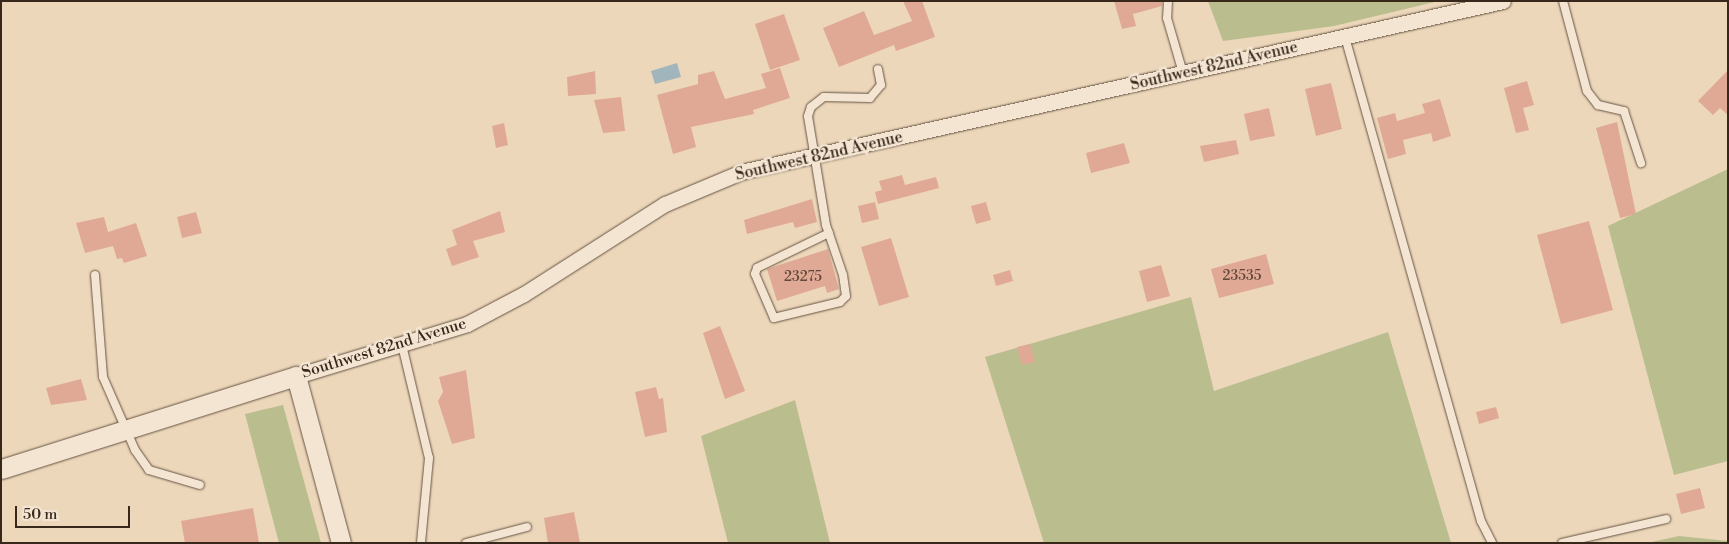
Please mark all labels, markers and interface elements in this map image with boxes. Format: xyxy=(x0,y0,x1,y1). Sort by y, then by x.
street label: Southwest 82nd Avenue xyxy=(1128,37,1300,95)
street label: Southwest 82nd Avenue xyxy=(733,127,905,185)
house number: 23535 xyxy=(1223,268,1261,284)
house number: 23275 xyxy=(784,269,822,285)
street label: Southwest 82nd Avenue xyxy=(299,314,469,382)
scale bar xyxy=(18,496,132,528)
text: 50 m xyxy=(23,505,57,524)

